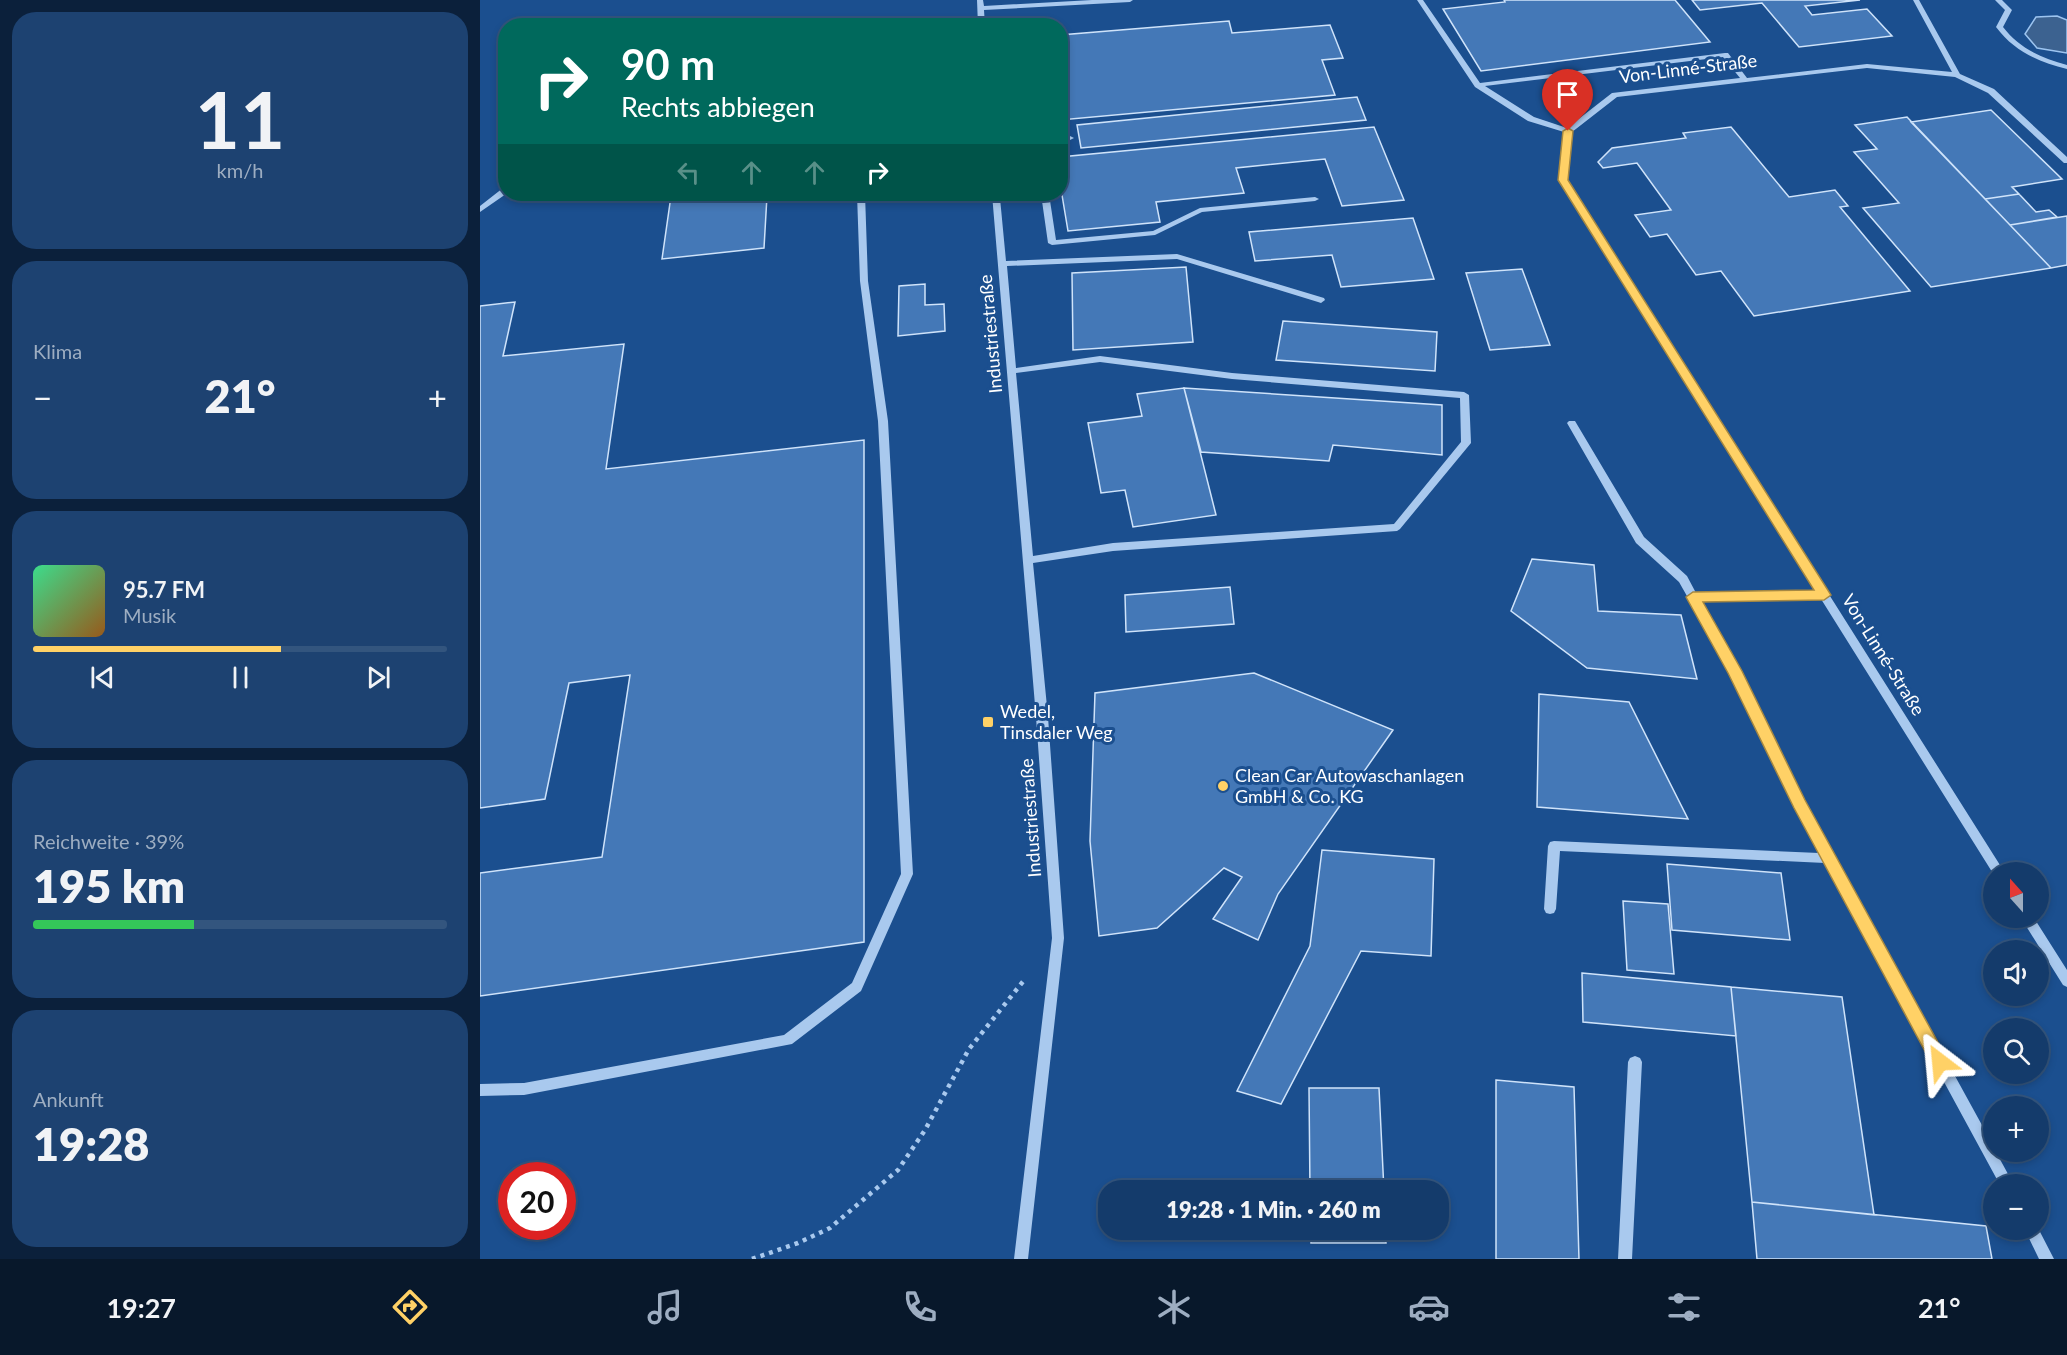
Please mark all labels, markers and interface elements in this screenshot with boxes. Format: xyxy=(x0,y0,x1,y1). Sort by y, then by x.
text: 90 m xyxy=(621,39,715,89)
icon: right xyxy=(522,42,600,120)
street label: Von-Linné-Straße xyxy=(1618,49,1758,87)
pin xyxy=(1542,69,1593,131)
text: 11 xyxy=(195,72,285,166)
icon: arrive xyxy=(1551,78,1584,111)
text: Rechts abbiegen xyxy=(621,90,815,123)
icon: left xyxy=(672,156,705,189)
icon: ahead xyxy=(735,156,768,189)
icon: ahead xyxy=(798,156,831,189)
icon: right xyxy=(861,156,894,189)
text: km/h xyxy=(217,158,263,182)
street label: Industriestraße xyxy=(974,274,1006,394)
text: Klima xyxy=(33,339,82,363)
text: 21° xyxy=(205,369,275,423)
text: − xyxy=(33,377,52,417)
text: + xyxy=(428,377,447,417)
text: 95.7 FM xyxy=(123,576,205,603)
street label: Von-Linné-Straße xyxy=(1838,590,1930,719)
text: Musik xyxy=(123,603,176,627)
icon: previous xyxy=(86,661,119,694)
icon: pause xyxy=(224,661,257,694)
icon: next xyxy=(362,661,395,694)
place label: Wedel, Tinsdaler Weg xyxy=(1000,700,1113,743)
marker: Wedel, Tinsdaler Weg xyxy=(981,715,995,729)
street label: Industriestraße xyxy=(1015,758,1045,878)
place label: Clean Car Autowaschanlagen GmbH & Co. KG xyxy=(1235,764,1464,807)
marker: Clean Car Autowaschanlagen GmbH & Co. KG xyxy=(1216,779,1230,793)
text: Reichweite · 39% xyxy=(33,829,184,853)
text: 195 km xyxy=(33,859,185,913)
north arrow xyxy=(1983,862,2049,928)
map controls xyxy=(1983,862,2049,1240)
button: sound xyxy=(1983,940,2049,1006)
button: search xyxy=(1983,1018,2049,1084)
position arrow xyxy=(1908,1030,1972,1094)
text: Ankunft xyxy=(33,1087,104,1111)
button: + xyxy=(1983,1096,2049,1162)
text: 19:28 xyxy=(33,1117,149,1171)
speed limit sign: 20 xyxy=(498,1162,576,1240)
button: − xyxy=(1983,1174,2049,1240)
text: 19:28 · 1 Min. · 260 m xyxy=(1166,1196,1381,1223)
icon: directions xyxy=(389,1286,431,1328)
icon: music xyxy=(644,1286,686,1328)
icon: phone xyxy=(899,1286,941,1328)
icon: climate xyxy=(1153,1286,1195,1328)
icon: car xyxy=(1408,1286,1450,1328)
icon: filters xyxy=(1663,1286,1705,1328)
text: 19:27 xyxy=(106,1291,176,1324)
text: 21° xyxy=(1918,1291,1960,1324)

